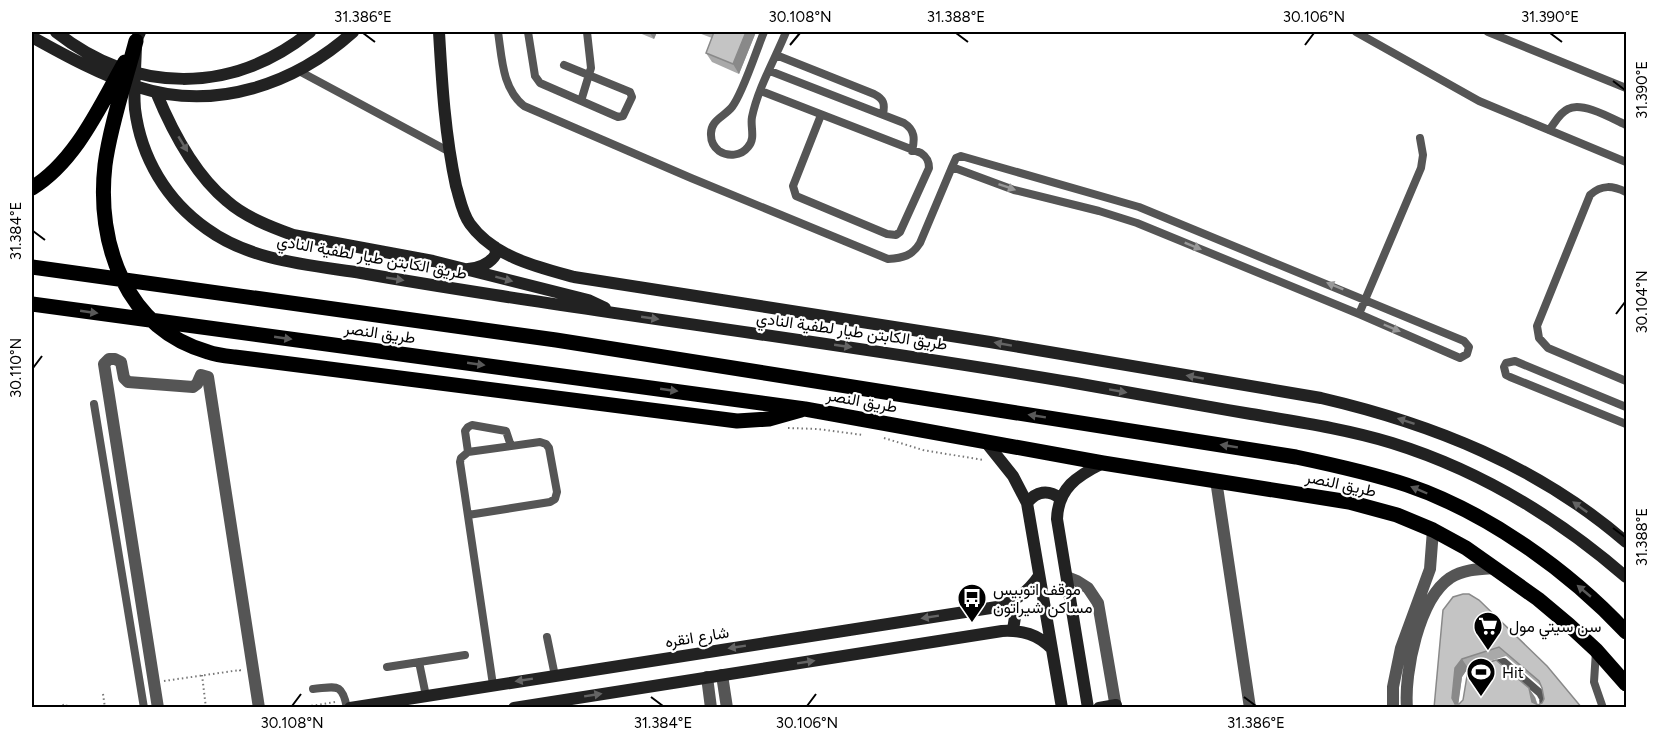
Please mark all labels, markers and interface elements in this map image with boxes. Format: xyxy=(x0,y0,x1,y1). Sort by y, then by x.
text: 31.386°E xyxy=(334,8,392,26)
text: 30.108°N xyxy=(768,8,832,26)
text: 31.388°E xyxy=(927,8,985,26)
text: 30.106°N xyxy=(1283,8,1345,26)
text: 31.390°E xyxy=(1521,8,1579,26)
text: 31.390°E xyxy=(1633,61,1651,119)
one-way arrow xyxy=(177,136,188,152)
one-way arrow xyxy=(998,183,1016,192)
text: 31.384°E xyxy=(7,202,25,260)
street label: طريق الكابتن طيار لطفية النادي xyxy=(275,231,468,287)
one-way arrow xyxy=(1184,241,1202,251)
text: 30.104°N xyxy=(1633,270,1651,334)
one-way arrow xyxy=(385,274,404,283)
one-way arrow xyxy=(495,275,513,285)
one-way arrow xyxy=(1326,281,1344,291)
one-way arrow xyxy=(80,307,99,316)
street label: طريق الكابتن طيار لطفية النادي xyxy=(755,308,949,358)
one-way arrow xyxy=(640,313,659,322)
street label: طريق النصر xyxy=(342,318,417,348)
one-way arrow xyxy=(1384,323,1402,333)
one-way arrow xyxy=(273,333,292,343)
text: 30.110°N xyxy=(7,338,25,398)
one-way arrow xyxy=(993,339,1012,348)
one-way arrow xyxy=(833,342,852,351)
one-way arrow xyxy=(467,360,486,369)
one-way arrow xyxy=(1185,372,1204,381)
street label: طريق النصر xyxy=(824,385,899,418)
one-way arrow xyxy=(660,386,679,395)
one-way arrow xyxy=(1109,387,1128,396)
one-way arrow xyxy=(1027,411,1046,420)
one-way arrow xyxy=(1397,416,1415,425)
one-way arrow xyxy=(1220,442,1239,451)
street label: طريق النصر xyxy=(1303,467,1378,502)
one-way arrow xyxy=(1410,485,1428,494)
one-way arrow xyxy=(1573,501,1589,513)
text: 31.388°E xyxy=(1633,508,1651,566)
place label: موقف اتوبيس مساكن شيراتون xyxy=(993,580,1092,618)
bus stop icon: موقف اتوبيس مساكن شيراتون xyxy=(956,582,988,624)
one-way arrow xyxy=(1576,585,1592,598)
supermarket icon: سن سيتي مول xyxy=(1472,610,1504,652)
one-way arrow xyxy=(920,613,939,622)
place label: سن سيتي مول xyxy=(1509,617,1601,640)
street label: شارع انقره xyxy=(664,623,731,653)
one-way arrow xyxy=(728,643,747,652)
sports icon: Hit xyxy=(1465,656,1497,698)
one-way arrow xyxy=(797,657,816,666)
place label: Hit xyxy=(1502,663,1524,682)
one-way arrow xyxy=(514,676,533,685)
one-way arrow xyxy=(584,691,603,700)
text: 30.108°N xyxy=(260,714,324,732)
text: 31.384°E xyxy=(634,714,692,732)
text: 30.106°N xyxy=(776,714,838,732)
text: 31.386°E xyxy=(1227,714,1285,732)

